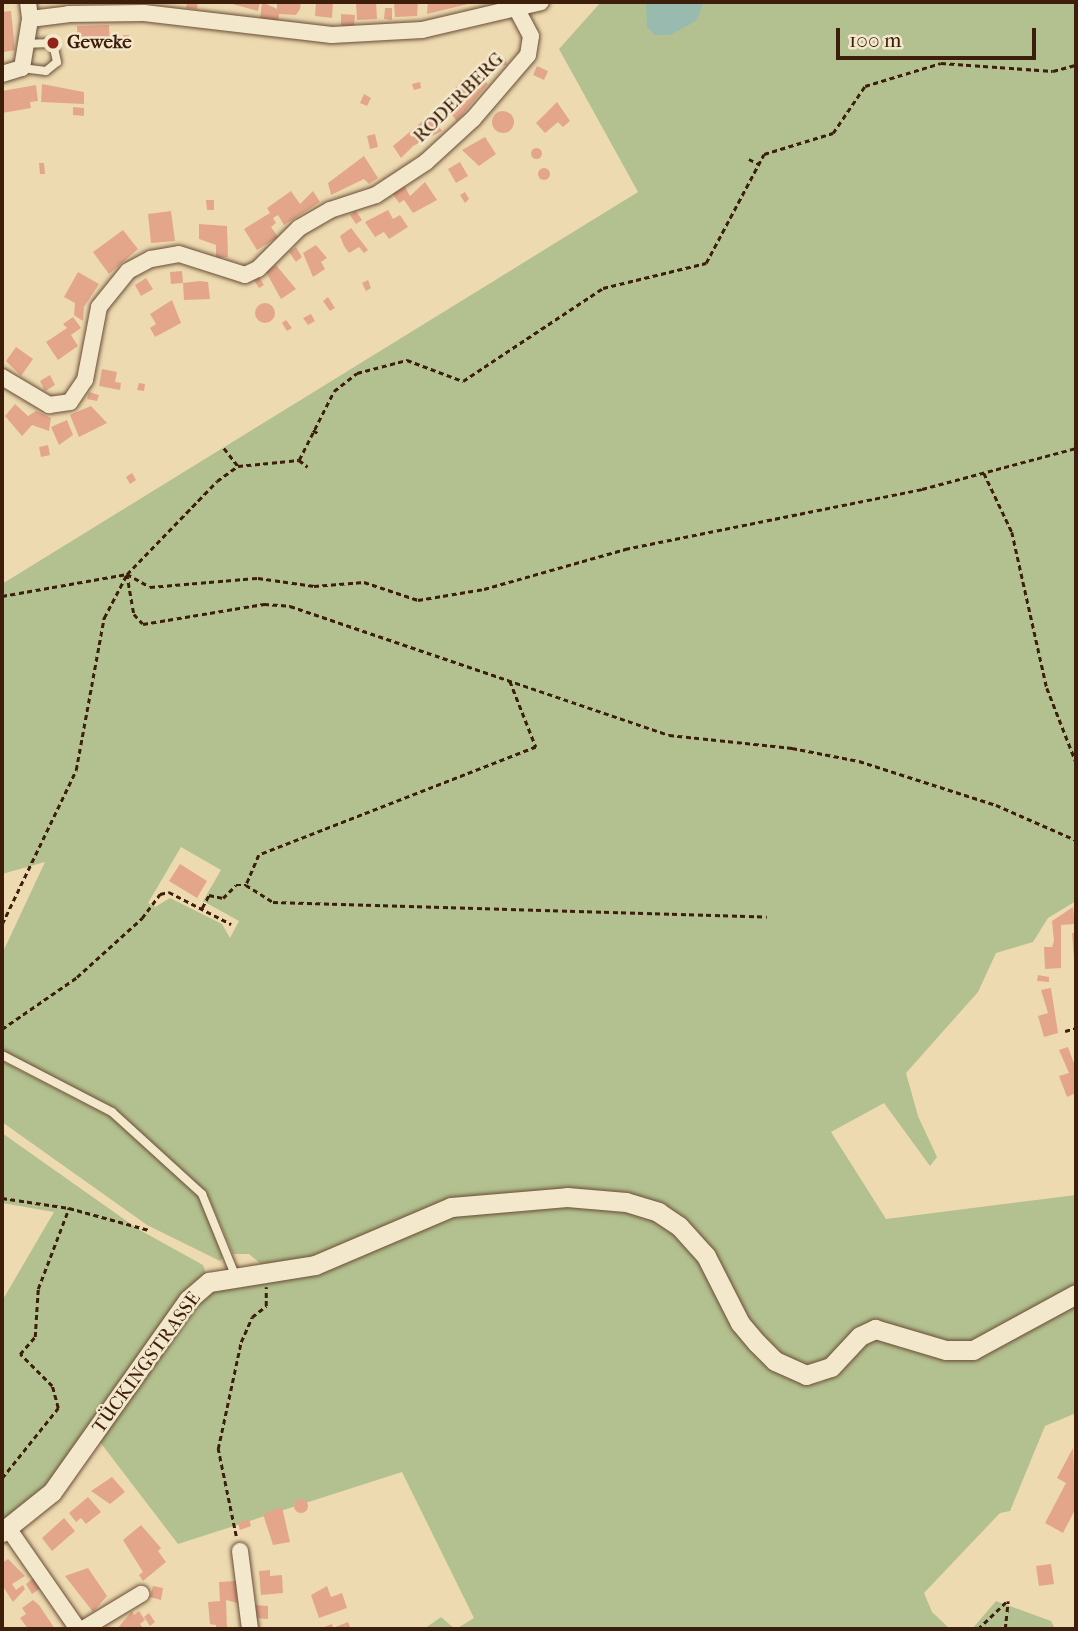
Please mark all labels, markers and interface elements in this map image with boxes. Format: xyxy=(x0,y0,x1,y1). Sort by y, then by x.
scale bar xyxy=(840,14,1040,58)
text: 100 m xyxy=(849,28,902,52)
place label: Geweke xyxy=(67,32,132,54)
marker: Geweke xyxy=(45,35,61,51)
street label: RODERBERG xyxy=(409,48,509,148)
street label: TÜCKINGSTRASSE xyxy=(88,1288,206,1438)

